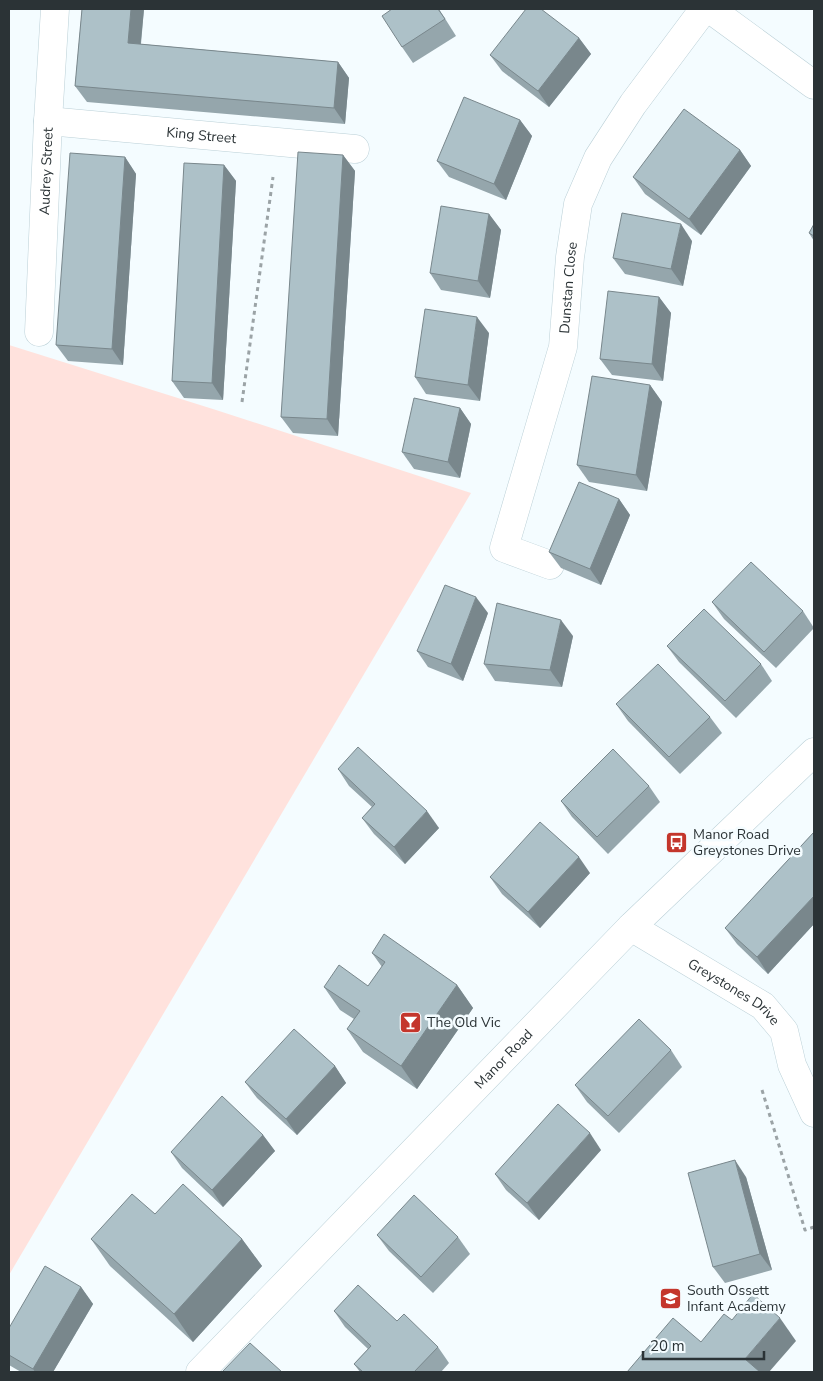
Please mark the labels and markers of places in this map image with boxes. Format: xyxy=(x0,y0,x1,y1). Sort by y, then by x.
place label: Manor Road Greystones Drive xyxy=(693,825,801,860)
bus stop icon: Manor Road Greystones Drive xyxy=(665,830,689,854)
bar icon: The Old Vic xyxy=(399,1010,423,1034)
place label: The Old Vic xyxy=(427,1013,501,1032)
place label: South Ossett Infant Academy xyxy=(687,1281,787,1316)
school or university icon: South Ossett Infant Academy xyxy=(659,1286,683,1310)

